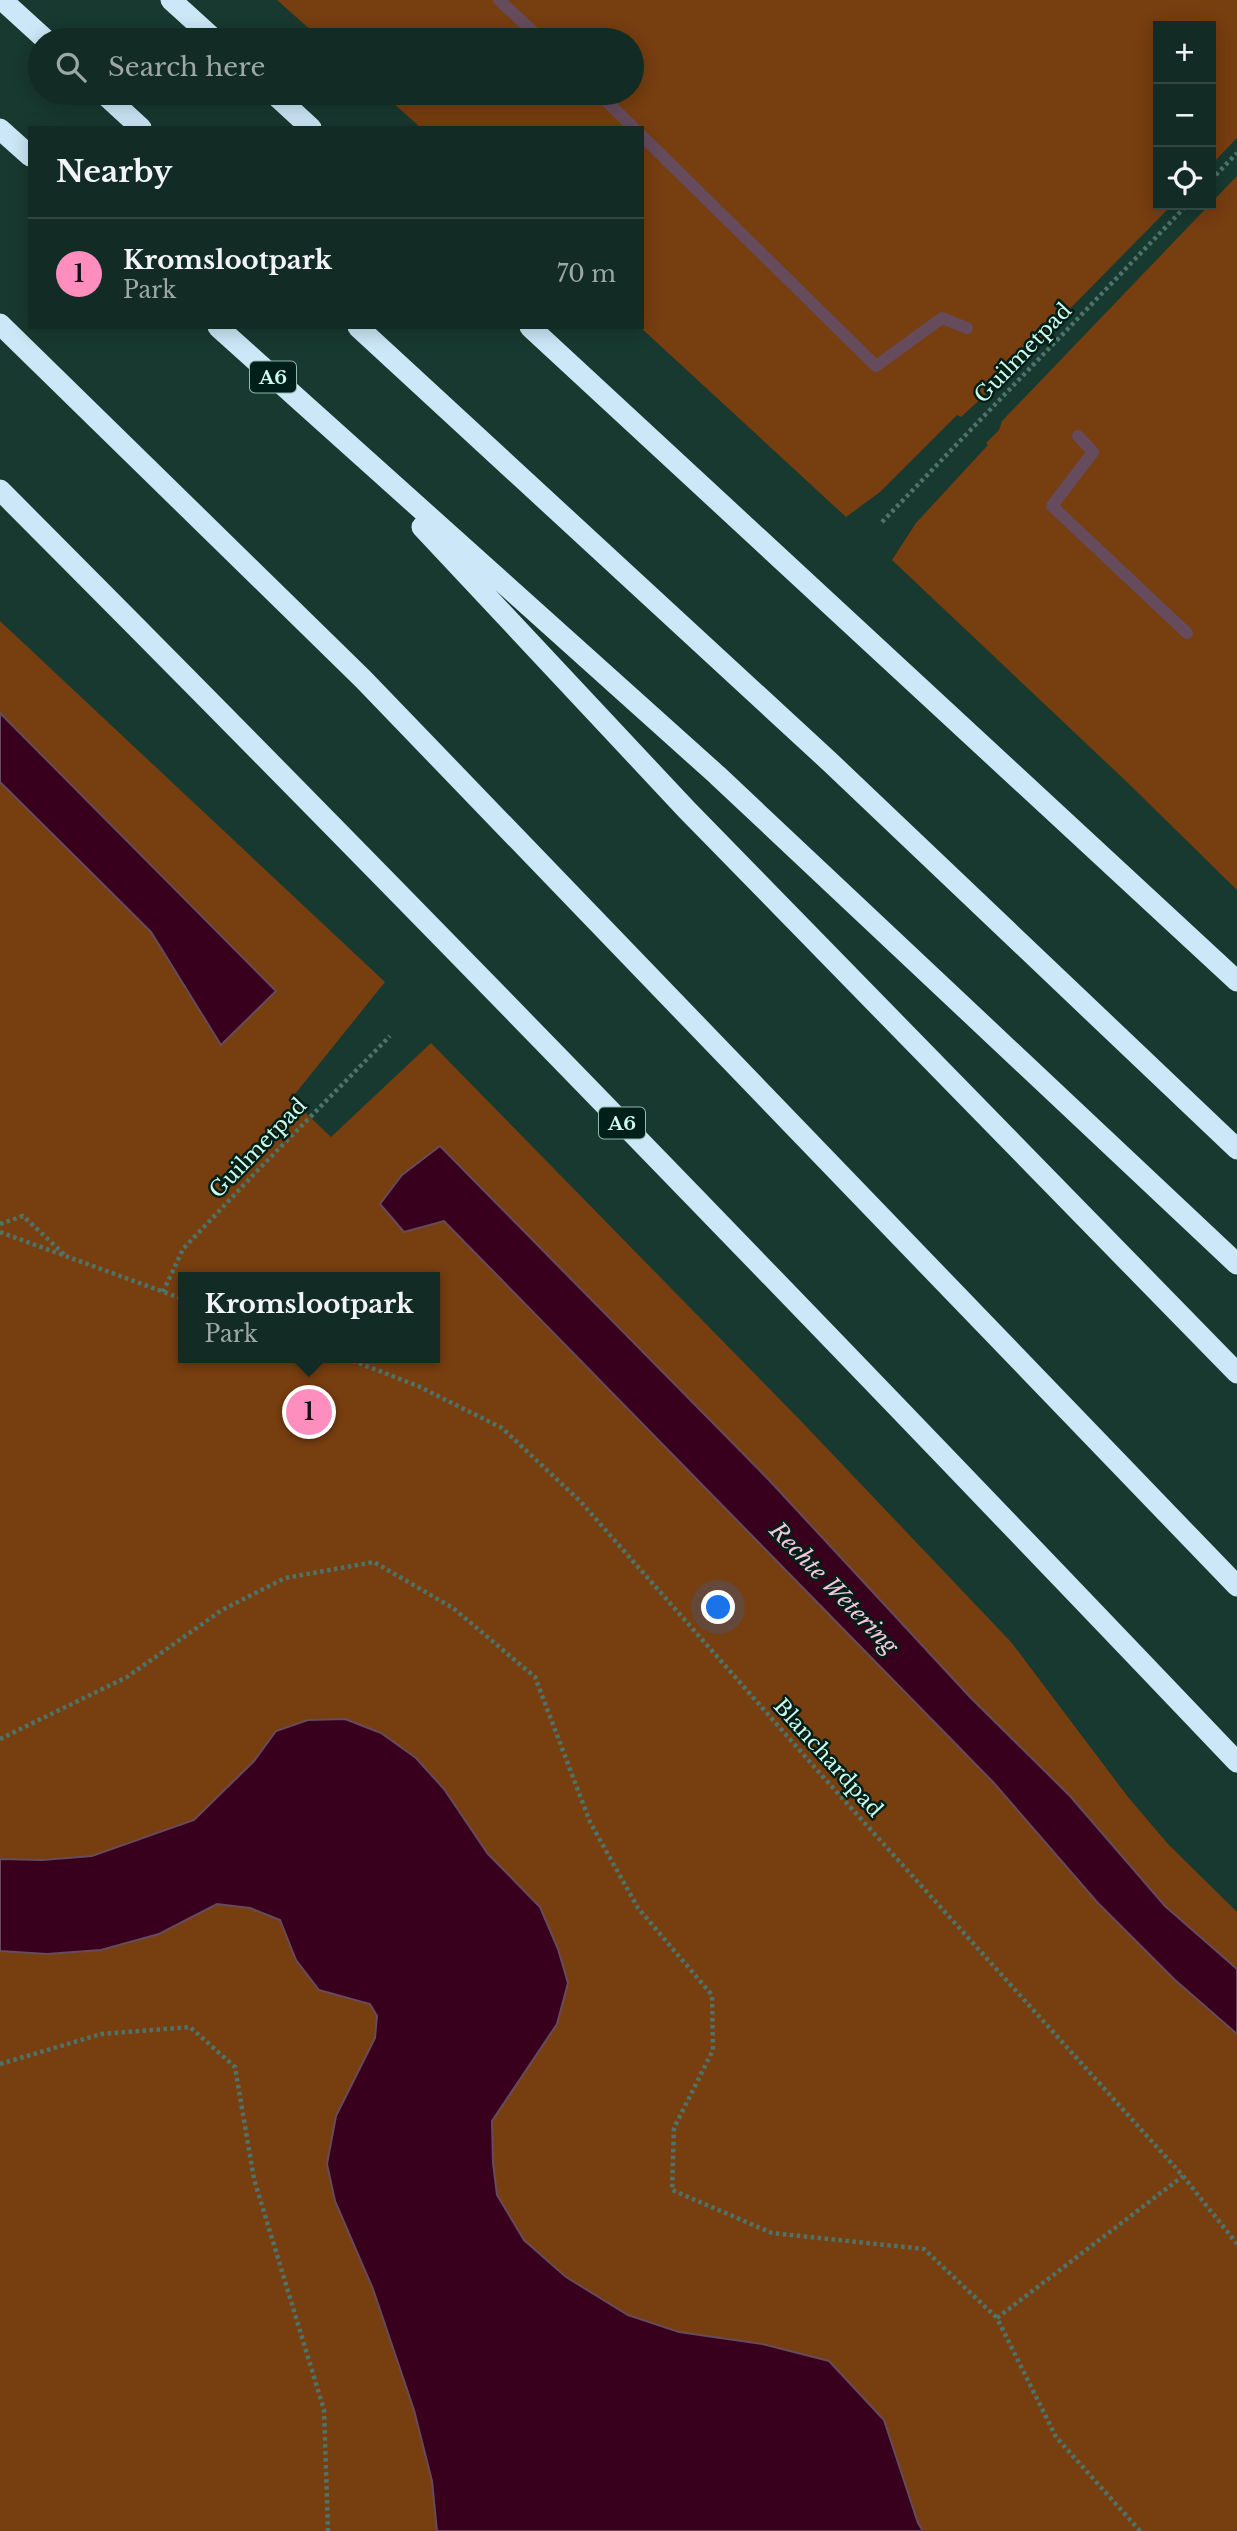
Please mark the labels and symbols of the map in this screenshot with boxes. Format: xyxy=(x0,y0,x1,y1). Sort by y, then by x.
street label: Guilmetpad xyxy=(969,298,1077,408)
road number: A6 xyxy=(250,362,296,392)
street label: Guilmetpad xyxy=(204,1093,312,1203)
road number: A6 xyxy=(599,1107,645,1138)
pin: 1 xyxy=(286,1386,332,1438)
water label: Rechte Wetering xyxy=(763,1515,905,1661)
your location xyxy=(701,1590,735,1624)
street label: Blanchardpad xyxy=(768,1693,888,1823)

